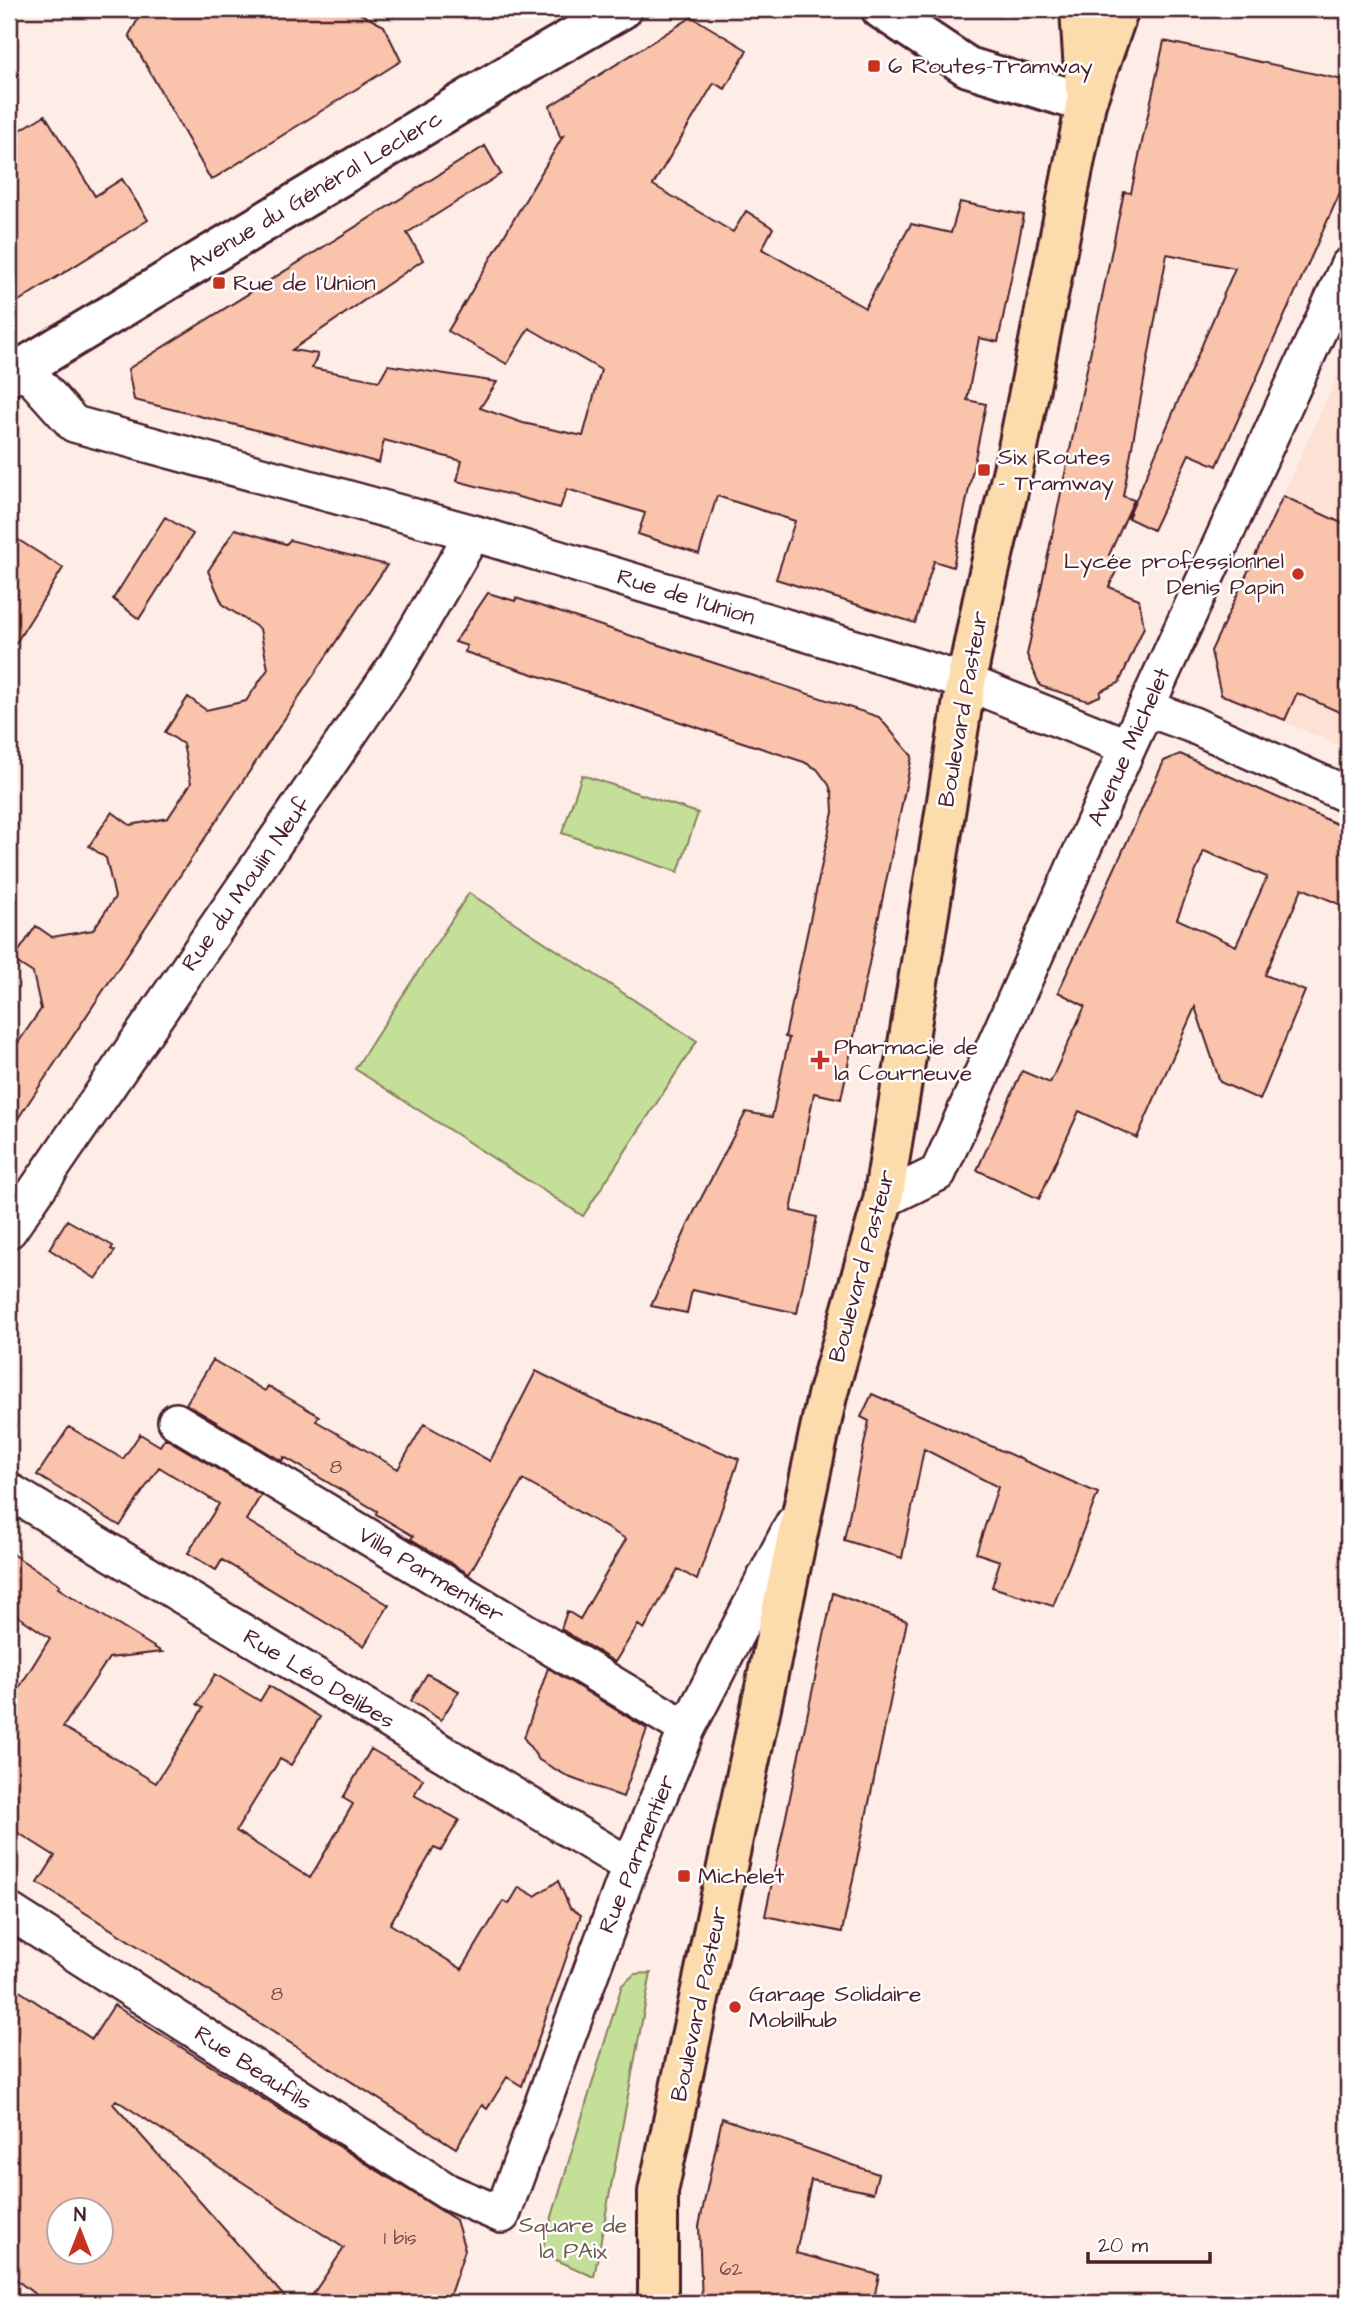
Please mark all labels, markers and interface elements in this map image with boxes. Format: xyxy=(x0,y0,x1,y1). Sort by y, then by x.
place label: 6 Routes-Tramway xyxy=(888,50,1093,83)
marker: 6 Routes-Tramway xyxy=(866,58,882,74)
street label: Avenue du Général Leclerc xyxy=(181,102,449,280)
place label: Rue de l'Union xyxy=(233,267,376,299)
marker: Rue de l'Union xyxy=(211,275,227,291)
place label: Six Routes - Tramway xyxy=(998,441,1114,500)
marker: Six Routes - Tramway xyxy=(976,462,992,478)
place label: Lycée professionnel Denis Papin xyxy=(1064,545,1284,603)
street label: Rue de l'Union xyxy=(613,561,759,633)
marker: Lycée professionnel Denis Papin xyxy=(1290,566,1306,582)
street label: Boulevard Pasteur xyxy=(930,608,996,809)
street label: Avenue Michelet xyxy=(1080,662,1179,831)
street label: Rue du Moulin Neuf xyxy=(174,790,318,978)
place label: Pharmacie de la Courneuve xyxy=(834,1031,978,1089)
marker: Pharmacie de la Courneuve xyxy=(812,1052,828,1068)
street label: Boulevard Pasteur xyxy=(821,1166,903,1366)
house number: 8 xyxy=(330,1454,342,1481)
street label: Villa Parmentier xyxy=(352,1519,510,1631)
street label: Rue Léo Delibes xyxy=(237,1621,401,1737)
street label: Rue Parmentier xyxy=(591,1770,684,1938)
place label: Michelet xyxy=(698,1860,785,1892)
marker: Michelet xyxy=(676,1868,692,1884)
street label: Boulevard Pasteur xyxy=(663,1903,735,2104)
place label: Garage Solidaire Mobilhub xyxy=(749,1978,921,2036)
house number: 8 xyxy=(271,1981,283,2008)
marker: Garage Solidaire Mobilhub xyxy=(727,1999,743,2015)
street label: Rue Beaufils xyxy=(188,2018,318,2118)
north arrow xyxy=(46,2196,116,2266)
text: N xyxy=(74,2202,86,2229)
park label: Square de la PAix xyxy=(519,2209,627,2267)
scale bar xyxy=(1088,2221,1210,2265)
house number: 1 bis xyxy=(383,2225,417,2252)
text: 20 m xyxy=(1098,2231,1149,2260)
house number: 62 xyxy=(720,2256,743,2283)

